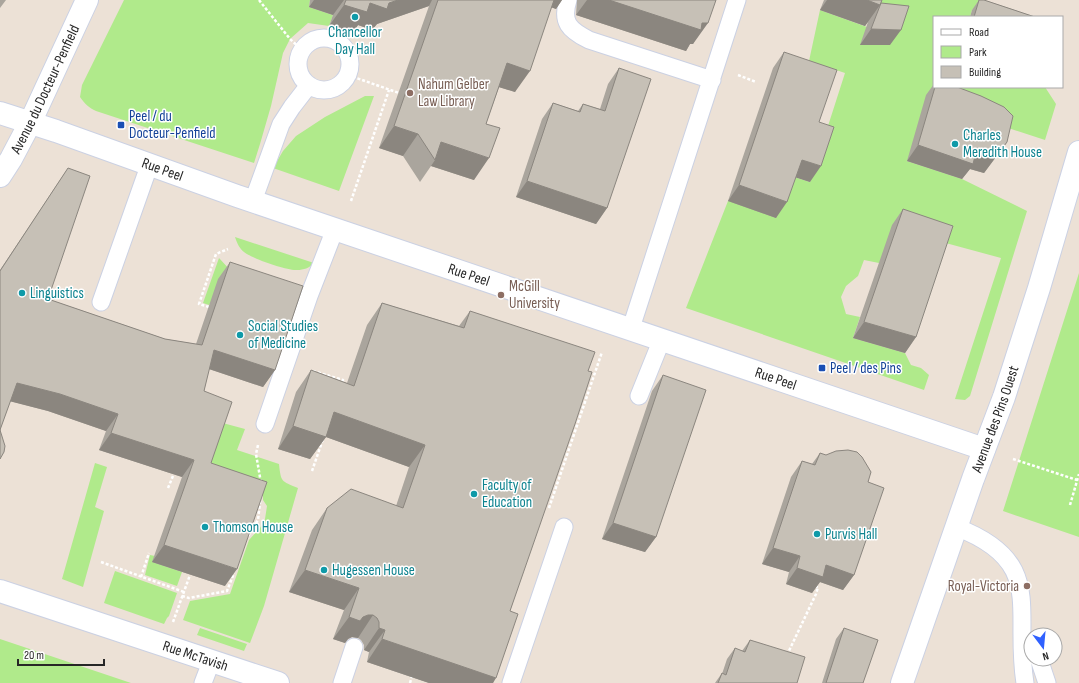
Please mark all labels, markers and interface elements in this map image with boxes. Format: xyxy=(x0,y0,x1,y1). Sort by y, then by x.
marker: Chancellor Day Hall xyxy=(350,12,360,22)
legend xyxy=(933,16,1063,88)
street label: Avenue du Docteur-Penfield xyxy=(6,22,84,158)
place label: Chancellor Day Hall xyxy=(328,23,383,59)
text: Road xyxy=(969,25,989,40)
text: Park xyxy=(969,45,987,60)
text: Building xyxy=(969,65,1001,80)
place label: Nahum Gelber Law Library xyxy=(418,75,490,111)
marker: Nahum Gelber Law Library xyxy=(405,88,415,98)
place label: Peel / du Docteur-Penfield xyxy=(129,107,215,143)
marker: Peel / du Docteur-Penfield xyxy=(116,120,126,130)
place label: Charles Meredith House xyxy=(963,126,1042,162)
marker: Charles Meredith House xyxy=(950,139,960,149)
street label: Rue Peel xyxy=(139,154,186,186)
street label: Rue Peel xyxy=(445,259,492,291)
place label: McGill University xyxy=(509,277,560,313)
place label: Linguistics xyxy=(30,284,84,303)
marker: Linguistics xyxy=(17,288,27,298)
marker: McGill University xyxy=(496,290,506,300)
place label: Social Studies of Medicine xyxy=(248,317,318,353)
marker: Social Studies of Medicine xyxy=(235,330,245,340)
place label: Peel / des Pins xyxy=(830,359,901,378)
street label: Rue Peel xyxy=(752,363,799,395)
marker: Peel / des Pins xyxy=(817,363,827,373)
street label: Avenue des Pins Ouest xyxy=(967,363,1024,476)
place label: Faculty of Education xyxy=(482,476,532,512)
marker: Faculty of Education xyxy=(469,489,479,499)
place label: Thomson House xyxy=(213,518,293,537)
marker: Thomson House xyxy=(200,522,210,532)
place label: Purvis Hall xyxy=(825,525,877,544)
marker: Purvis Hall xyxy=(812,529,822,539)
place label: Hugessen House xyxy=(332,561,415,580)
marker: Hugessen House xyxy=(319,565,329,575)
place label: Royal-Victoria xyxy=(948,577,1019,596)
marker: Royal-Victoria xyxy=(1022,581,1032,591)
north arrow xyxy=(1023,627,1063,667)
street label: Rue McTavish xyxy=(160,637,231,676)
scale bar xyxy=(18,641,104,667)
text: 20 m xyxy=(24,648,44,663)
text: N xyxy=(1041,649,1050,663)

